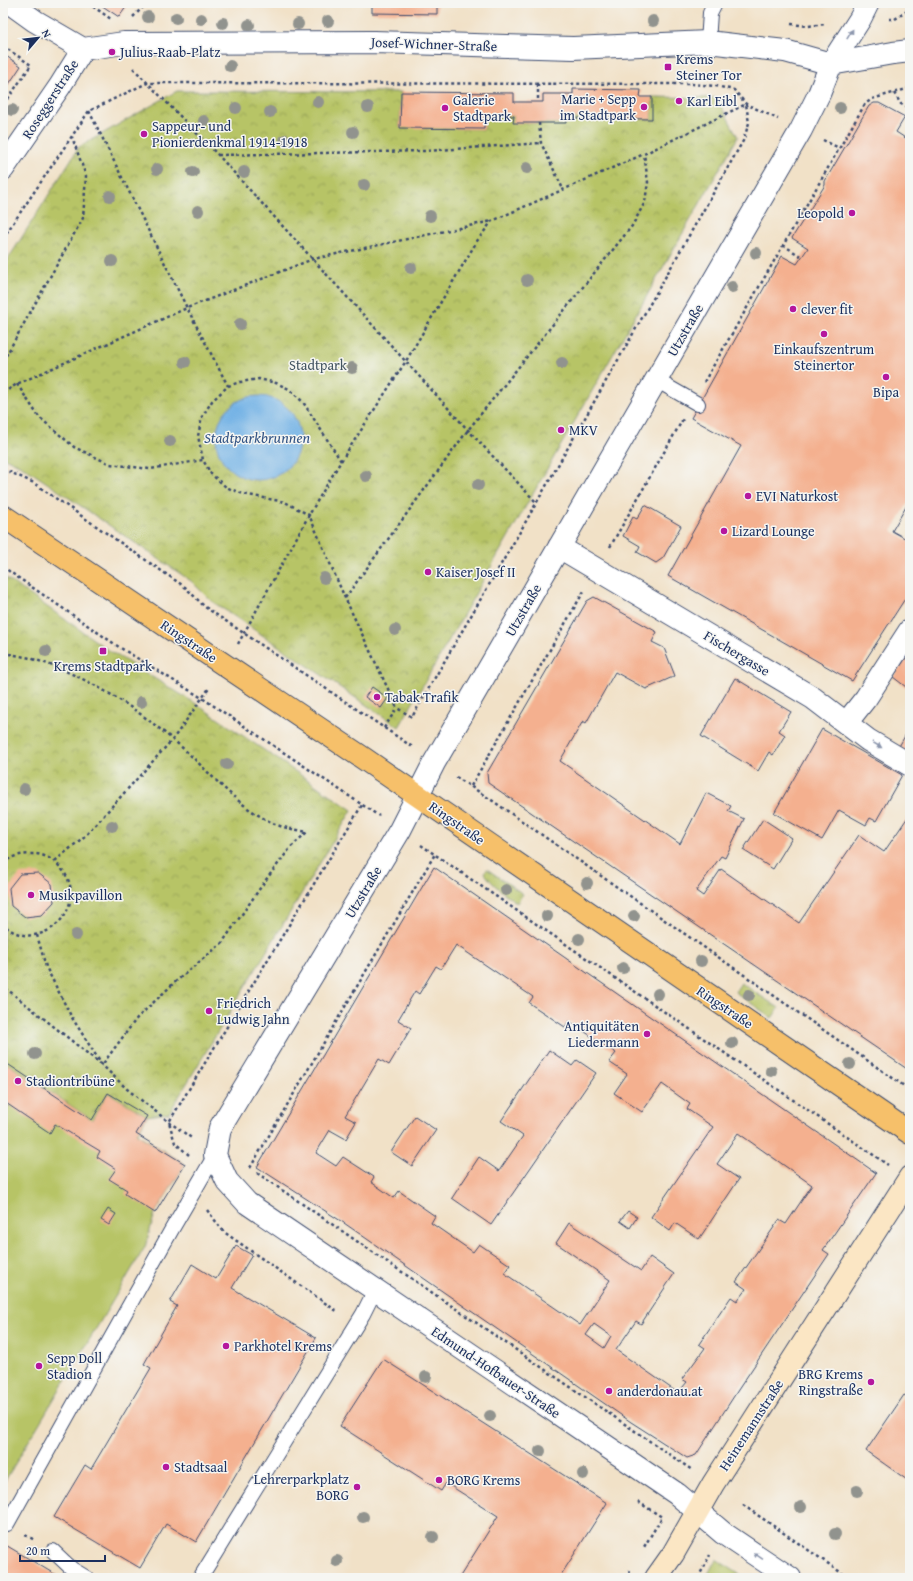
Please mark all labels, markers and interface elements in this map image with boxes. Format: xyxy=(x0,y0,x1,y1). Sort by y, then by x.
north arrow xyxy=(18,18,58,58)
text: N xyxy=(38,26,56,41)
one-way arrow xyxy=(847,28,854,40)
street label: Josef-Wichner-Straße xyxy=(368,32,498,56)
place label: Julius-Raab-Platz xyxy=(118,42,220,62)
marker: Julius-Raab-Platz xyxy=(107,47,117,57)
place label: Krems Steiner Tor xyxy=(676,49,742,85)
street label: Roseggerstraße xyxy=(17,55,83,143)
marker: Krems Steiner Tor xyxy=(663,62,673,72)
place label: Marie + Sepp im Stadtpark xyxy=(560,89,637,125)
place label: Galerie Stadtpark xyxy=(453,90,512,126)
place label: Karl Eibl xyxy=(687,91,737,111)
marker: Karl Eibl xyxy=(674,96,684,106)
marker: Marie + Sepp im Stadtpark xyxy=(639,102,649,112)
marker: Galerie Stadtpark xyxy=(440,103,450,113)
place label: Sappeur- und Pionierdenkmal 1914-1918 xyxy=(152,116,308,152)
marker: Sappeur- und Pionierdenkmal 1914-1918 xyxy=(139,129,149,139)
place label: Leopold xyxy=(797,203,845,223)
marker: Leopold xyxy=(847,208,857,218)
place label: clever fit xyxy=(801,299,853,319)
street label: Utzstraße xyxy=(662,300,708,360)
marker: clever fit xyxy=(788,304,798,314)
marker: Einkaufszentrum Steinertor xyxy=(819,329,829,339)
place label: Einkaufszentrum Steinertor xyxy=(774,339,875,375)
park label: Stadtpark xyxy=(289,355,348,375)
marker: Bipa xyxy=(881,372,891,382)
place label: Bipa xyxy=(873,382,899,402)
place label: MKV xyxy=(569,420,598,440)
marker: MKV xyxy=(556,425,566,435)
water label: Stadtparkbrunnen xyxy=(204,427,310,448)
place label: EVI Naturkost xyxy=(756,486,838,506)
marker: EVI Naturkost xyxy=(743,491,753,501)
place label: Lizard Lounge xyxy=(732,521,815,541)
marker: Lizard Lounge xyxy=(719,526,729,536)
place label: Kaiser Josef II xyxy=(436,562,516,582)
marker: Kaiser Josef II xyxy=(423,567,433,577)
street label: Utzstraße xyxy=(500,580,546,640)
street label: Ringstraße xyxy=(157,615,222,668)
street label: Fischergasse xyxy=(700,625,774,681)
marker: Krems Stadtpark xyxy=(98,646,108,656)
place label: Krems Stadtpark xyxy=(54,656,153,676)
place label: Tabak Trafik xyxy=(385,687,459,707)
marker: Tabak Trafik xyxy=(372,692,382,702)
one-way arrow xyxy=(871,742,883,749)
street label: Ringstraße xyxy=(425,796,489,850)
street label: Utzstraße xyxy=(340,862,387,922)
place label: Musikpavillon xyxy=(39,885,123,905)
marker: Musikpavillon xyxy=(26,890,36,900)
street label: Ringstraße xyxy=(693,981,758,1034)
place label: Friedrich Ludwig Jahn xyxy=(217,993,290,1029)
marker: Friedrich Ludwig Jahn xyxy=(204,1006,214,1016)
place label: Antiquitäten Liedermann xyxy=(564,1016,639,1052)
marker: Antiquitäten Liedermann xyxy=(642,1029,652,1039)
place label: Stadiontribüne xyxy=(26,1071,115,1091)
marker: Stadiontribüne xyxy=(13,1076,23,1086)
street label: Edmund-Hofbauer-Straße xyxy=(427,1321,565,1423)
place label: Parkhotel Krems xyxy=(234,1336,332,1356)
marker: Parkhotel Krems xyxy=(221,1341,231,1351)
place label: Sepp Doll Stadion xyxy=(47,1348,102,1384)
marker: Sepp Doll Stadion xyxy=(34,1361,44,1371)
place label: BRG Krems Ringstraße xyxy=(798,1364,863,1400)
street label: Heinemannstraße xyxy=(714,1375,788,1475)
marker: BRG Krems Ringstraße xyxy=(866,1377,876,1387)
place label: anderdonau.at xyxy=(617,1381,703,1401)
marker: anderdonau.at xyxy=(604,1386,614,1396)
place label: Stadtsaal xyxy=(174,1457,228,1477)
marker: Stadtsaal xyxy=(161,1462,171,1472)
place label: Lehrerparkplatz BORG xyxy=(254,1469,349,1505)
place label: BORG Krems xyxy=(447,1470,520,1490)
marker: BORG Krems xyxy=(434,1475,444,1485)
marker: Lehrerparkplatz BORG xyxy=(352,1482,362,1492)
scale bar xyxy=(20,1537,105,1563)
text: 20 m xyxy=(26,1542,50,1559)
one-way arrow xyxy=(752,1552,763,1560)

